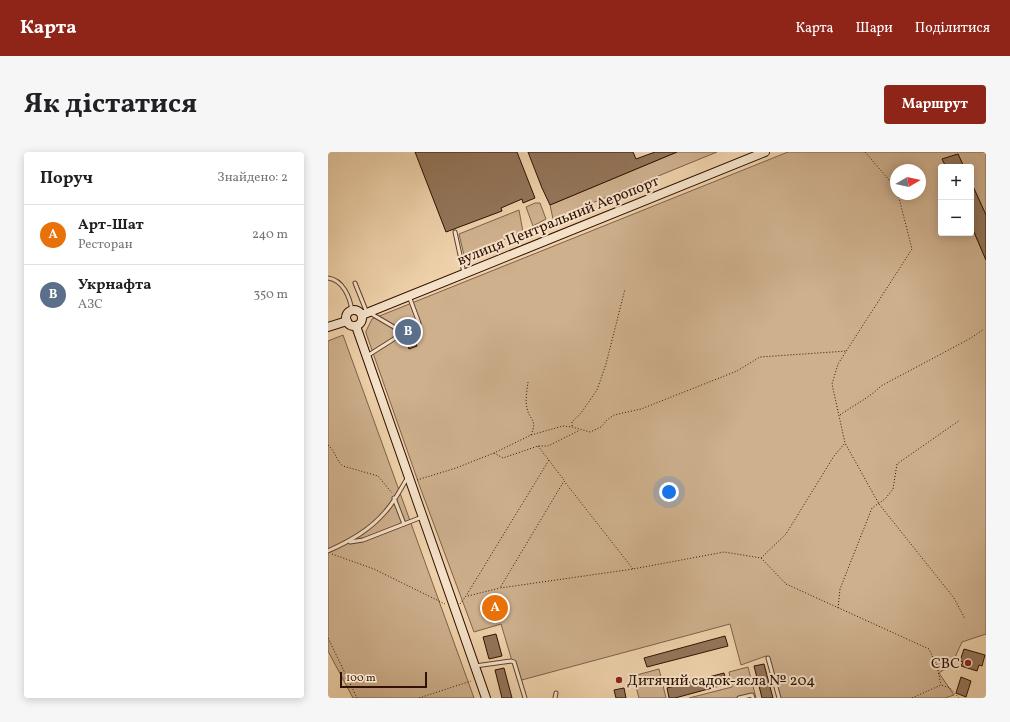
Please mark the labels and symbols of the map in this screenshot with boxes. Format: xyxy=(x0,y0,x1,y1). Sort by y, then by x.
north arrow xyxy=(890,164,926,200)
street label: вулиця Центральний Аеропорт xyxy=(454,171,663,272)
pin: B xyxy=(395,317,421,347)
your location xyxy=(659,482,679,502)
pin: A xyxy=(482,593,508,623)
place label: СВС xyxy=(931,654,960,675)
marker: СВС xyxy=(963,658,973,668)
scale bar xyxy=(340,670,427,689)
place label: Дитячий садок-ясла № 204 xyxy=(627,671,815,692)
marker: Дитячий садок-ясла № 204 xyxy=(614,675,624,685)

